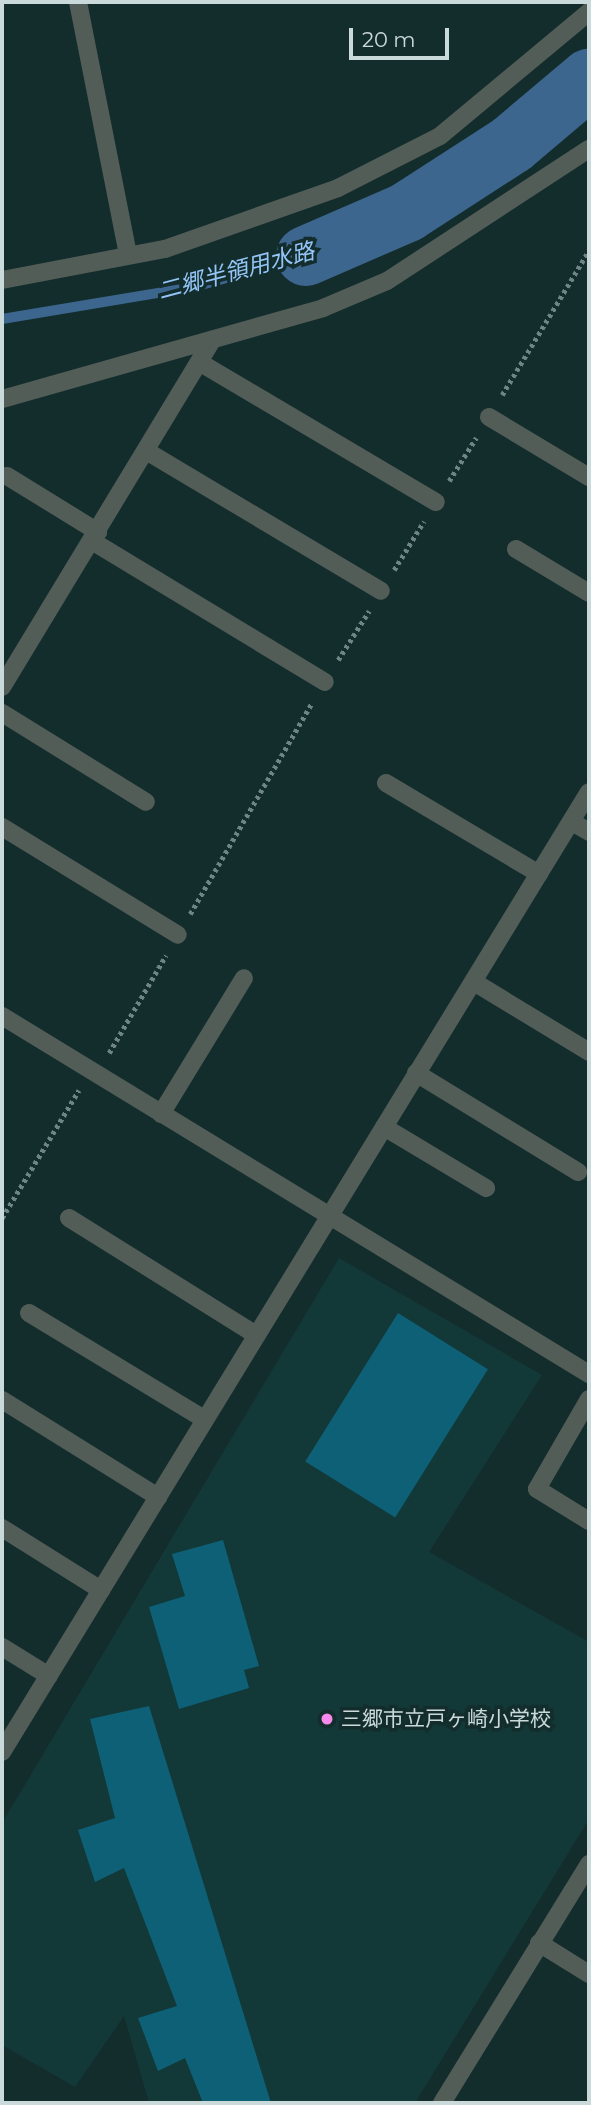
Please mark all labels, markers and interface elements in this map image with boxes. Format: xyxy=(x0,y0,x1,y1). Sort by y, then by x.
scale bar xyxy=(353,14,453,58)
text: 20 m xyxy=(362,27,416,52)
water label: 二郷半領用水路 xyxy=(155,237,317,305)
place label: 三郷市立戸ヶ崎小学校 xyxy=(341,1706,551,1732)
marker: 三郷市立戸ヶ崎小学校 xyxy=(319,1711,335,1727)

